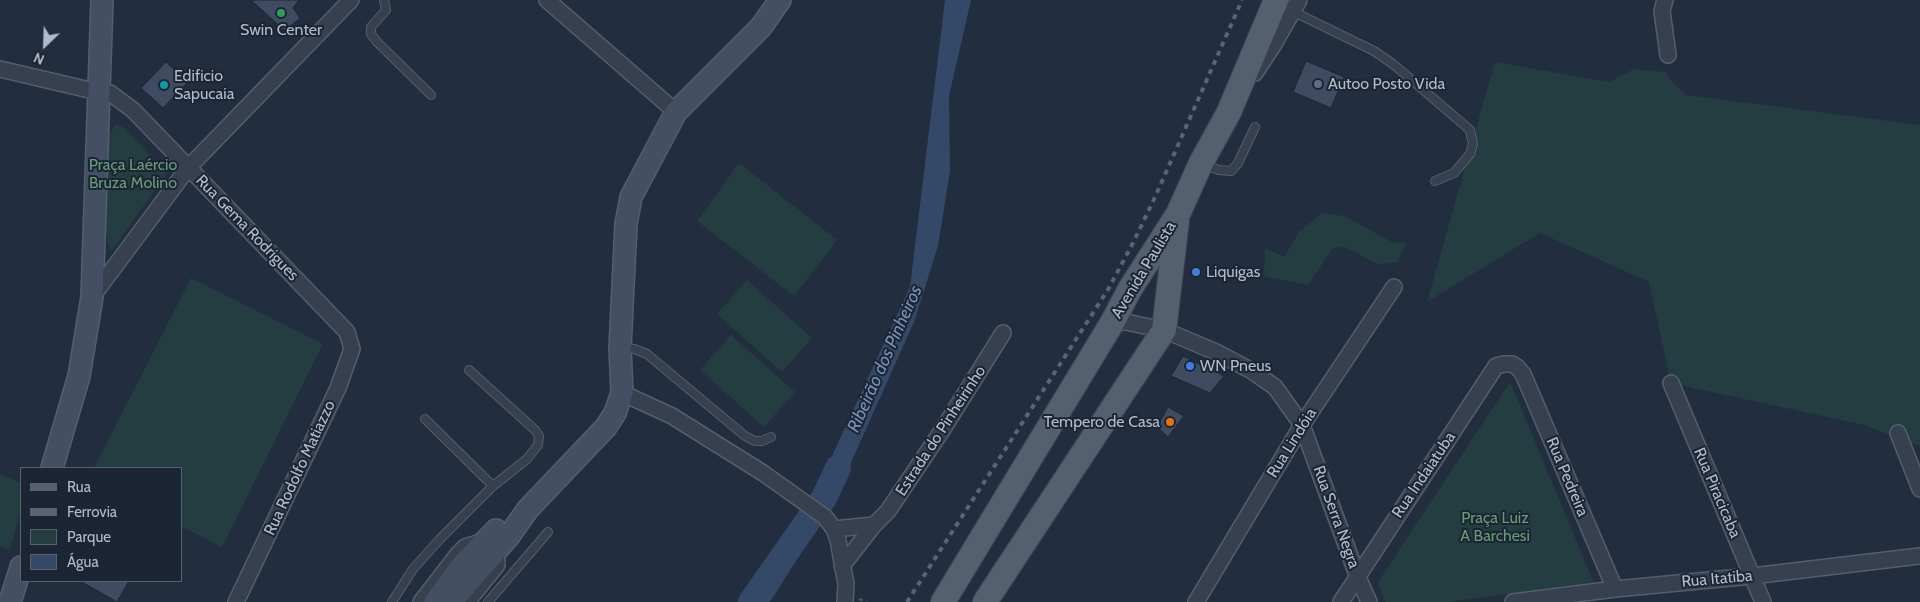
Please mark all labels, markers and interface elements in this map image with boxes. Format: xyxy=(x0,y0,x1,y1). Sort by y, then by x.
marker: Swin Center xyxy=(275,7,287,19)
north arrow xyxy=(20,20,70,70)
place label: Swin Center xyxy=(240,20,322,40)
text: N xyxy=(31,48,47,69)
place label: Edificio Sapucaia xyxy=(174,66,234,104)
place label: Autoo Posto Vida xyxy=(1328,74,1445,94)
marker: Autoo Posto Vida xyxy=(1312,78,1324,90)
marker: Edificio Sapucaia xyxy=(158,79,170,91)
park label: Praça Laércio Bruza Molino xyxy=(89,155,177,193)
street label: Rua Gema Rodrigues xyxy=(191,171,303,285)
street label: Avenida Paulista xyxy=(1108,218,1180,322)
place label: Liquigas xyxy=(1206,262,1260,282)
marker: Liquigas xyxy=(1190,266,1202,278)
water label: Ribeirão dos Pinheiros xyxy=(843,282,927,436)
place label: WN Pneus xyxy=(1200,356,1271,376)
marker: WN Pneus xyxy=(1184,360,1196,372)
street label: Estrada do Pinheirinho xyxy=(892,362,990,500)
street label: Rua Rodolfo Matiazzo xyxy=(260,397,340,539)
street label: Rua Lindóia xyxy=(1263,405,1321,481)
place label: Tempero de Casa xyxy=(1044,412,1160,432)
marker: Tempero de Casa xyxy=(1164,416,1176,428)
street label: Rua Indaiatuba xyxy=(1388,428,1460,522)
street label: Rua Pedreira xyxy=(1542,434,1592,520)
street label: Rua Piracicaba xyxy=(1689,445,1745,541)
street label: Rua Serra Negra xyxy=(1309,463,1363,571)
legend xyxy=(20,467,182,582)
text: Rua xyxy=(67,478,91,496)
text: Ferrovia xyxy=(67,503,117,521)
park label: Praça Luiz A Barchesi xyxy=(1460,508,1530,546)
text: Parque xyxy=(67,528,111,546)
text: Água xyxy=(67,553,99,571)
street label: Rua Itatiba xyxy=(1681,566,1753,592)

